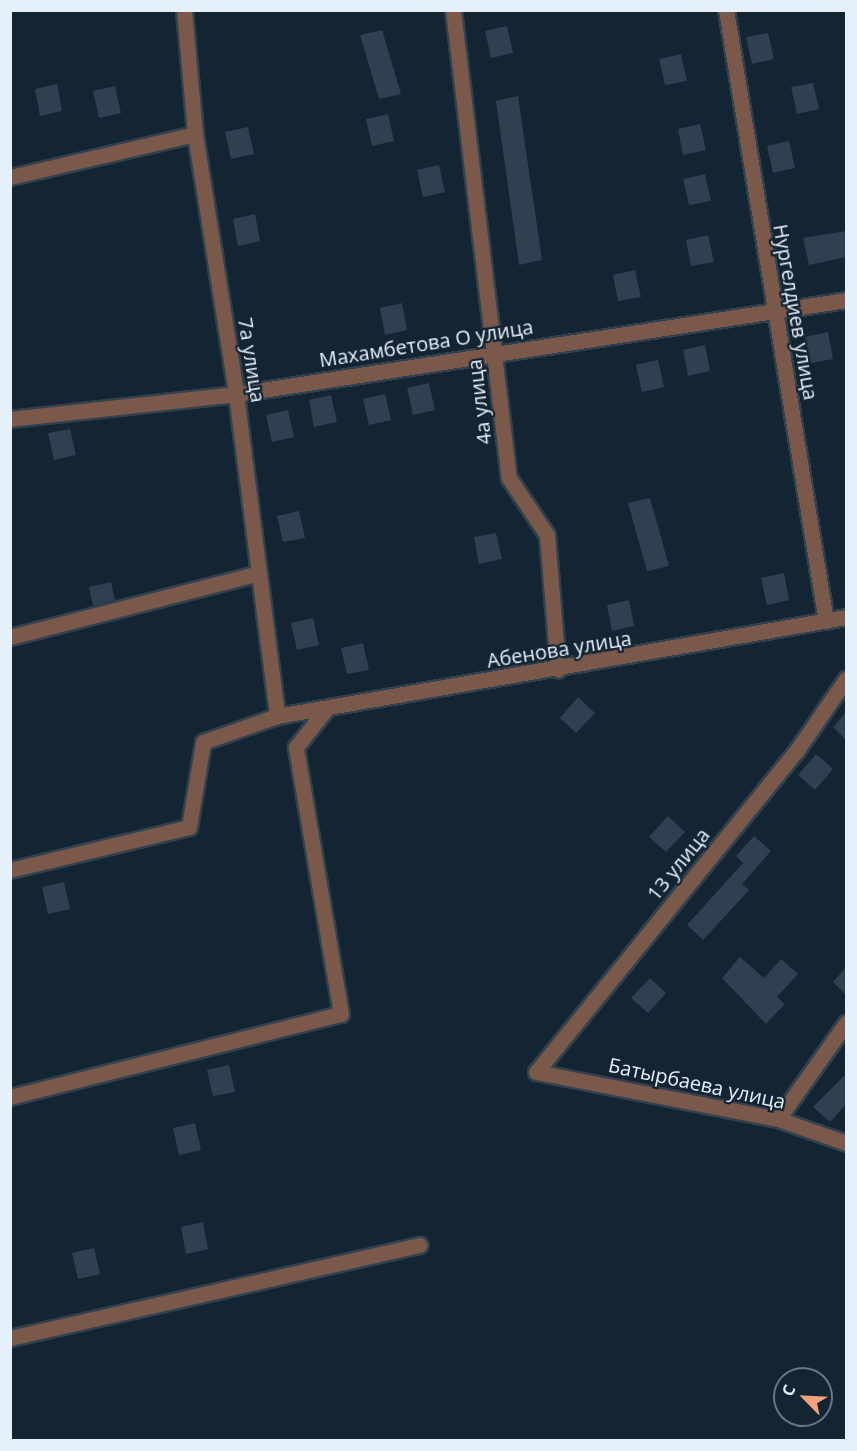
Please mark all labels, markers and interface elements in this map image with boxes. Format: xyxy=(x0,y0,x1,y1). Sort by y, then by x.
street label: Нургелдиев улица xyxy=(769,222,823,402)
street label: Махамбетова О улица xyxy=(317,314,535,372)
street label: 7а улица xyxy=(233,316,271,404)
street label: 4а улица xyxy=(462,358,496,446)
street label: Абенова улица xyxy=(485,626,633,672)
street label: 13 улица xyxy=(642,823,714,905)
street label: Батырбаева улица xyxy=(606,1053,788,1113)
north arrow xyxy=(773,1367,833,1427)
text: С xyxy=(776,1381,801,1400)

